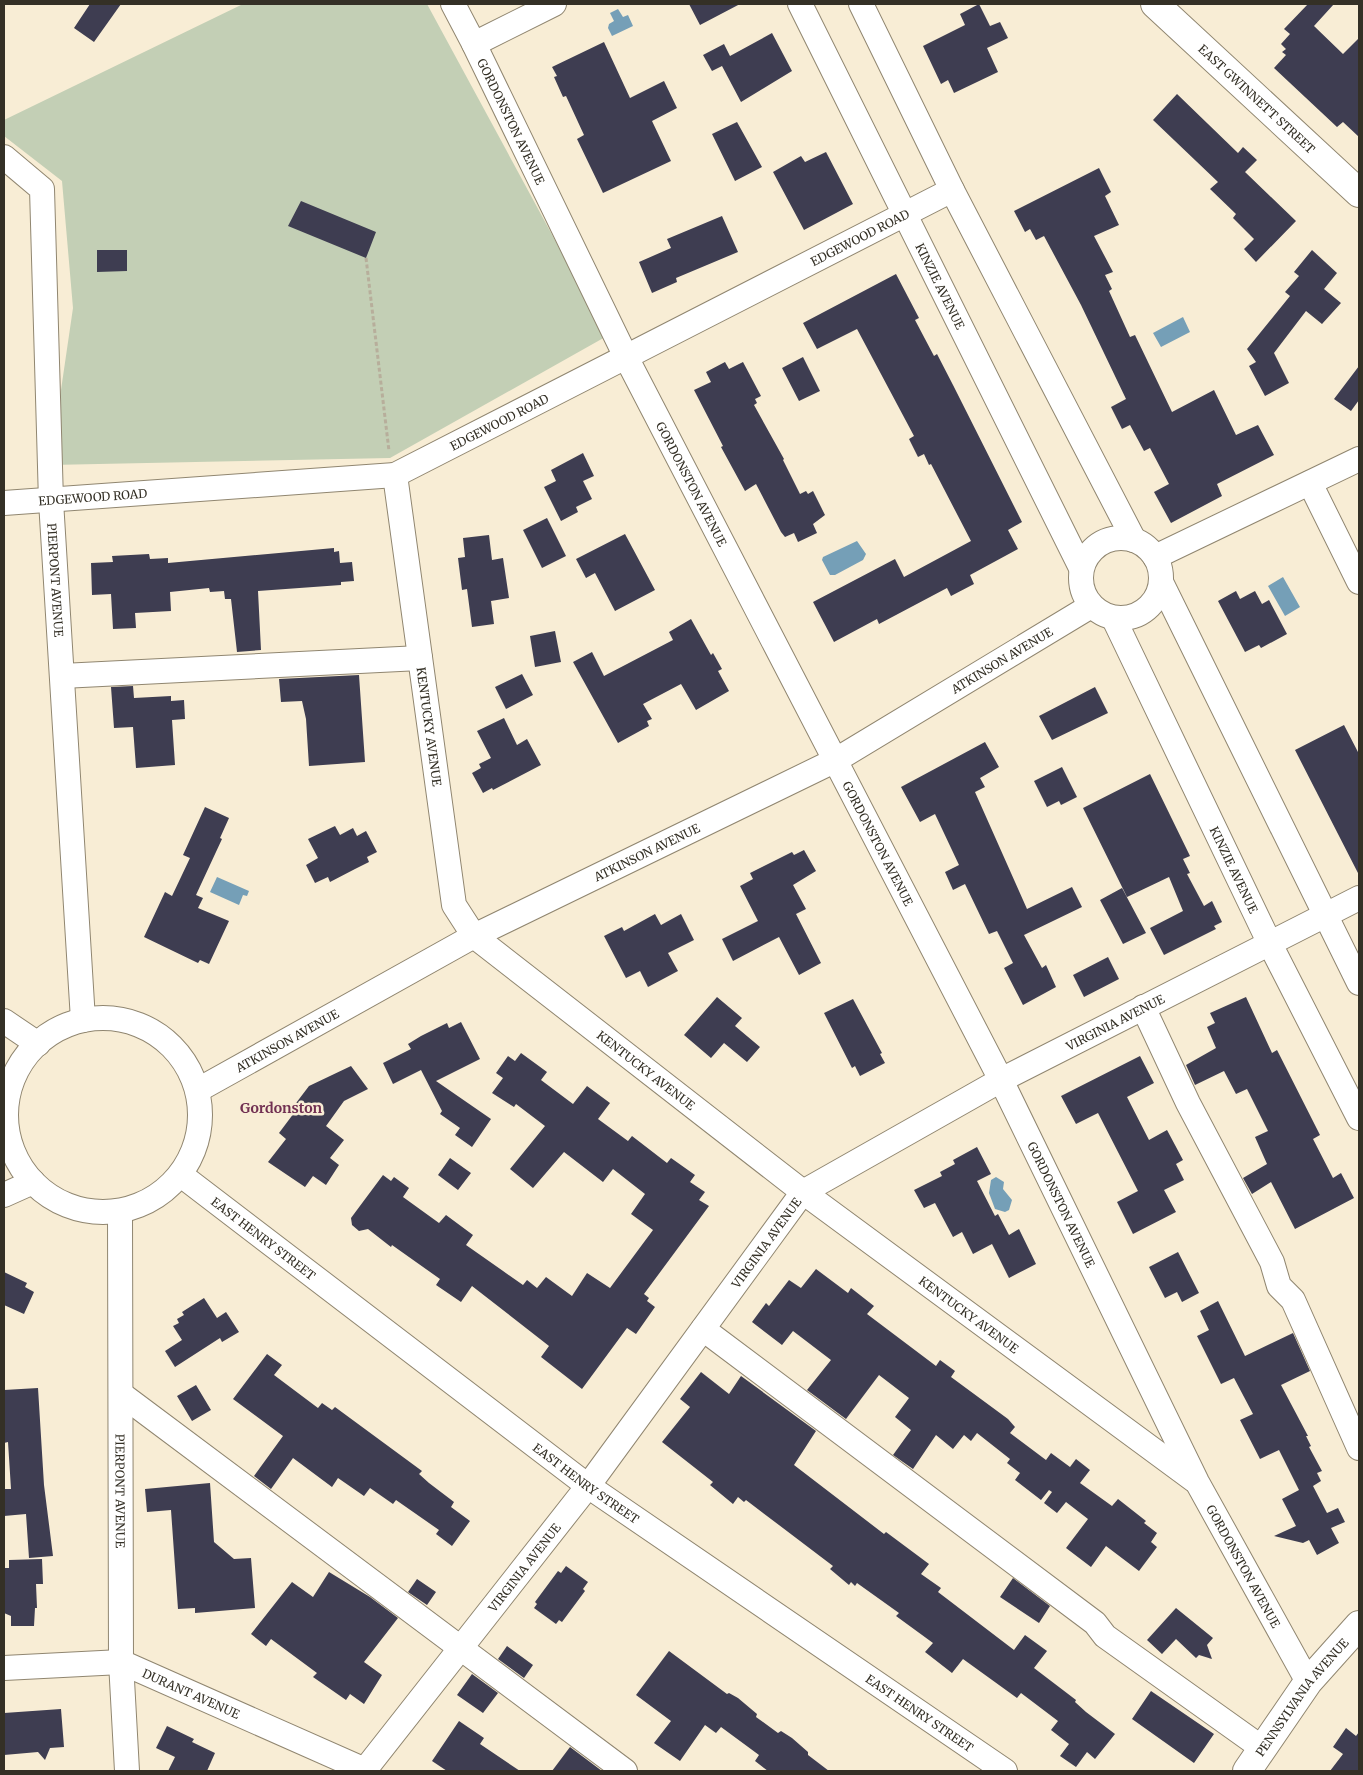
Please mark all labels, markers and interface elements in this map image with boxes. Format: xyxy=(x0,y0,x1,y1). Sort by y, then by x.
street label: EAST GWINNETT STREET xyxy=(1196,41,1319,157)
street label: GORDONSTON AVENUE xyxy=(475,56,549,187)
street label: EDGEWOOD ROAD xyxy=(808,206,912,269)
street label: KINZIE AVENUE xyxy=(913,240,968,332)
street label: EDGEWOOD ROAD xyxy=(447,390,551,453)
street label: GORDONSTON AVENUE xyxy=(653,419,730,549)
street label: EDGEWOOD ROAD xyxy=(38,485,148,508)
street label: PIERPONT AVENUE xyxy=(45,522,67,638)
street label: ATKINSON AVENUE xyxy=(947,623,1055,697)
street label: KENTUCKY AVENUE xyxy=(414,666,445,788)
street label: GORDONSTON AVENUE xyxy=(840,779,917,908)
street label: ATKINSON AVENUE xyxy=(590,820,702,885)
street label: KINZIE AVENUE xyxy=(1207,824,1262,916)
street label: VIRGINIA AVENUE xyxy=(1062,991,1167,1054)
street label: ATKINSON AVENUE xyxy=(232,1005,342,1076)
street label: KENTUCKY AVENUE xyxy=(594,1027,698,1113)
district label: Gordonston xyxy=(240,1099,323,1117)
street label: GORDONSTON AVENUE xyxy=(1025,1139,1099,1270)
street label: EAST HENRY STREET xyxy=(209,1194,319,1283)
street label: VIRGINIA AVENUE xyxy=(727,1194,804,1292)
street label: KENTUCKY AVENUE xyxy=(916,1273,1022,1356)
street label: PIERPONT AVENUE xyxy=(113,1434,128,1549)
street label: EAST HENRY STREET xyxy=(530,1439,643,1527)
street label: GORDONSTON AVENUE xyxy=(1204,1502,1284,1630)
street label: VIRGINIA AVENUE xyxy=(484,1520,564,1615)
street label: PENNSYLVANIA AVENUE xyxy=(1252,1635,1351,1759)
street label: DURANT AVENUE xyxy=(140,1665,243,1721)
street label: EAST HENRY STREET xyxy=(863,1671,977,1755)

